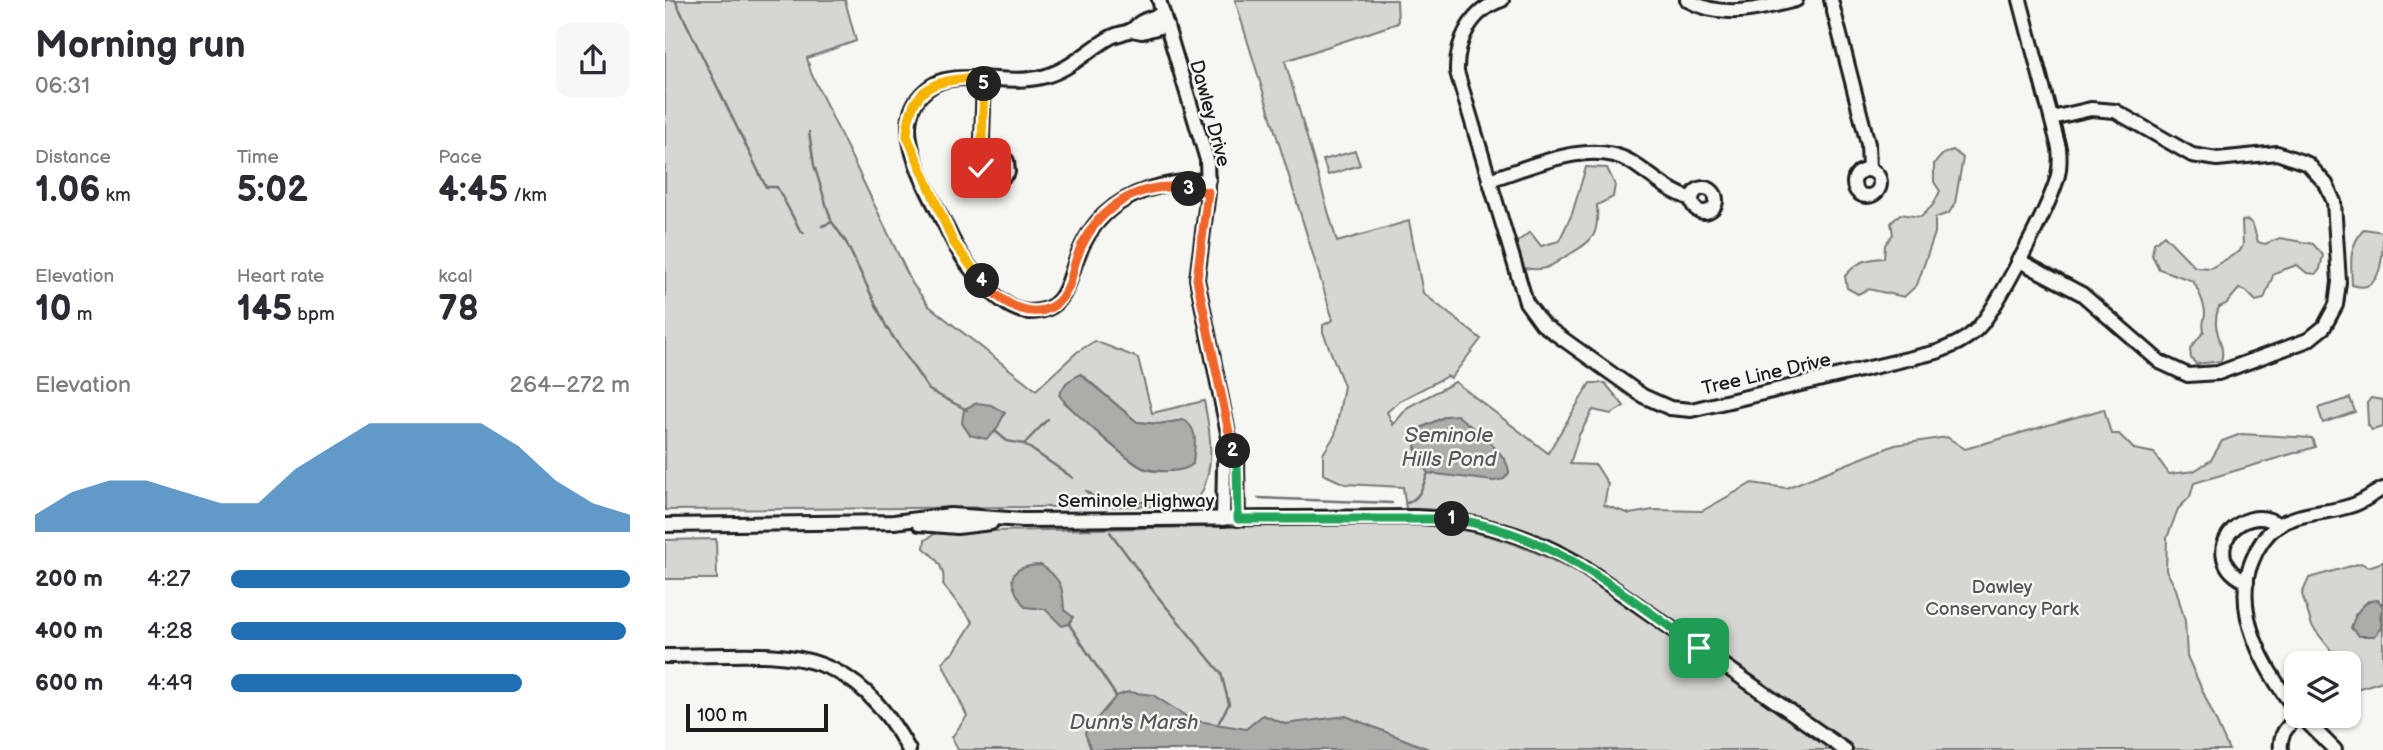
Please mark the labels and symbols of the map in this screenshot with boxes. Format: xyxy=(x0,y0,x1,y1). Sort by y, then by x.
street label: Dawley Drive xyxy=(1184,58,1235,169)
pin: 5 xyxy=(967,66,1001,102)
pin xyxy=(951,138,1011,198)
pin: 3 xyxy=(1171,172,1207,206)
pin: 4 xyxy=(965,264,999,298)
street label: Tree Line Drive xyxy=(1700,348,1833,400)
water label: Seminole Hills Pond xyxy=(1402,423,1497,472)
pin: 2 xyxy=(1215,434,1251,468)
street label: Seminole Highway xyxy=(1058,490,1215,513)
pin: 1 xyxy=(1435,502,1469,536)
park label: Dawley Conservancy Park xyxy=(1925,576,2079,621)
pin xyxy=(1669,618,1729,678)
scale bar xyxy=(686,701,828,733)
water label: Dunn's Marsh xyxy=(1070,710,1199,735)

